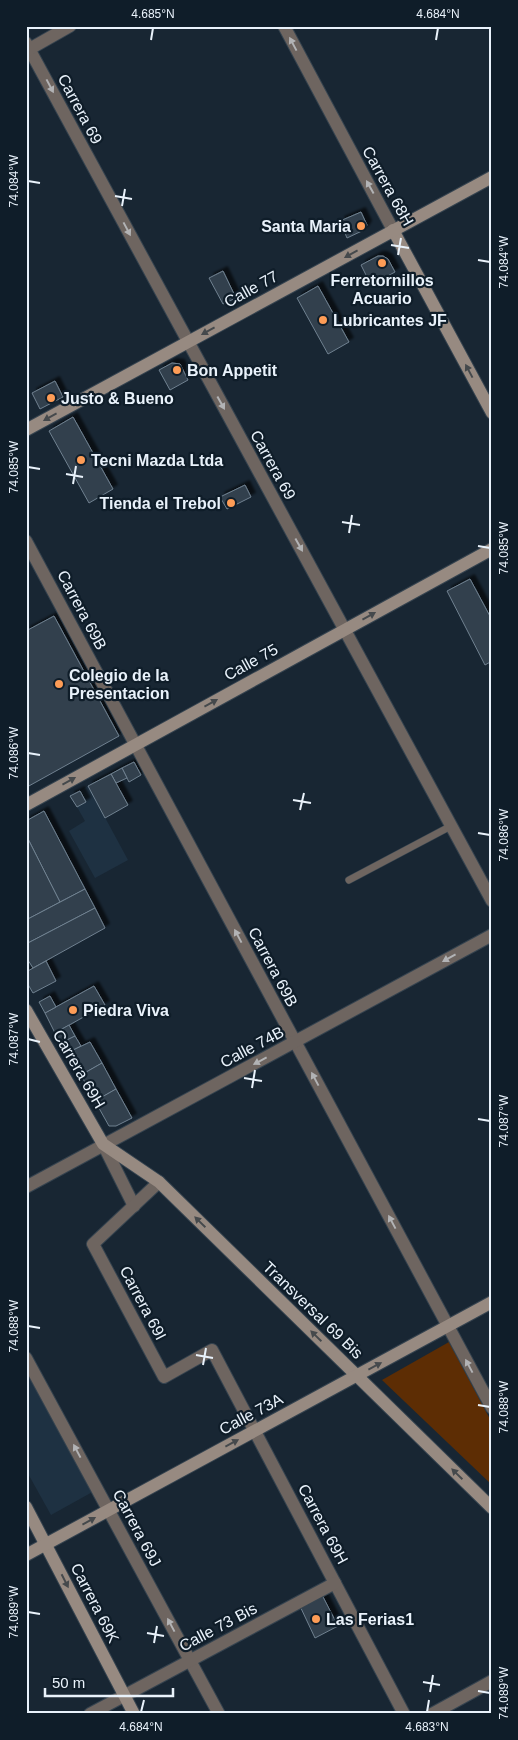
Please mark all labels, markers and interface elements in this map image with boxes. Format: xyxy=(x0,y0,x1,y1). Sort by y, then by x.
text: 4.685°N xyxy=(131,7,175,21)
text: 4.684°N xyxy=(416,7,460,21)
one-way arrow xyxy=(289,37,297,52)
street label: Carrera 69 xyxy=(55,71,106,147)
one-way arrow xyxy=(45,80,54,93)
street label: Carrera 68H xyxy=(359,143,417,229)
text: 74.084°W xyxy=(7,154,21,207)
one-way arrow xyxy=(366,180,374,195)
place label: Santa Maria xyxy=(261,218,351,235)
marker: Santa Maria xyxy=(355,220,367,232)
one-way arrow xyxy=(123,222,131,236)
text: 74.084°W xyxy=(497,235,511,288)
one-way arrow xyxy=(344,249,357,258)
marker: Ferretornillos Acuario xyxy=(376,257,388,269)
street label: Calle 77 xyxy=(221,267,281,311)
place label: Ferretornillos Acuario xyxy=(330,272,434,307)
place label: Lubricantes JF xyxy=(333,312,447,329)
marker: Lubricantes JF xyxy=(317,314,329,326)
one-way arrow xyxy=(200,327,215,335)
place label: Bon Appetit xyxy=(187,362,278,379)
one-way arrow xyxy=(465,363,473,378)
marker: Bon Appetit xyxy=(171,364,183,376)
place label: Justo & Bueno xyxy=(61,390,174,407)
marker: Justo & Bueno xyxy=(45,392,57,404)
one-way arrow xyxy=(217,395,225,410)
one-way arrow xyxy=(42,413,57,421)
street label: Carrera 69 xyxy=(247,427,299,503)
text: 74.085°W xyxy=(7,440,21,493)
place label: Tecni Mazda Ltda xyxy=(91,452,223,469)
marker: Tecni Mazda Ltda xyxy=(75,454,87,466)
place label: Tienda el Trebol xyxy=(99,495,221,512)
marker: Tienda el Trebol xyxy=(225,497,237,509)
text: 74.085°W xyxy=(497,521,511,574)
one-way arrow xyxy=(295,538,303,553)
street label: Carrera 69B xyxy=(54,568,110,652)
one-way arrow xyxy=(362,612,376,620)
street label: Calle 75 xyxy=(221,640,281,684)
place label: Colegio de la Presentacion xyxy=(69,667,169,702)
marker: Colegio de la Presentacion xyxy=(53,678,65,690)
one-way arrow xyxy=(204,699,219,707)
text: 74.086°W xyxy=(7,726,21,779)
one-way arrow xyxy=(62,777,76,786)
text: 74.086°W xyxy=(497,808,511,861)
street label: Carrera 69B xyxy=(245,925,301,1009)
one-way arrow xyxy=(234,929,242,943)
one-way arrow xyxy=(442,954,456,962)
place label: Piedra Viva xyxy=(83,1002,169,1019)
marker: Piedra Viva xyxy=(67,1004,79,1016)
text: 74.087°W xyxy=(7,1012,21,1065)
street label: Calle 74B xyxy=(217,1023,287,1071)
street label: Carrera 69H xyxy=(50,1027,108,1111)
one-way arrow xyxy=(253,1057,267,1065)
one-way arrow xyxy=(311,1072,319,1087)
text: 74.087°W xyxy=(497,1094,511,1147)
one-way arrow xyxy=(388,1215,396,1230)
one-way arrow xyxy=(194,1216,206,1228)
street label: Transversal 69 Bis xyxy=(260,1258,366,1362)
street label: Carrera 69I xyxy=(116,1263,170,1343)
text: 74.088°W xyxy=(7,1299,21,1352)
one-way arrow xyxy=(310,1330,322,1342)
one-way arrow xyxy=(465,1358,473,1373)
one-way arrow xyxy=(368,1362,382,1370)
text: 74.088°W xyxy=(497,1380,511,1433)
street label: Calle 73A xyxy=(216,1390,286,1438)
one-way arrow xyxy=(225,1439,239,1447)
one-way arrow xyxy=(73,1444,81,1458)
one-way arrow xyxy=(451,1468,463,1480)
street label: Carrera 69H xyxy=(295,1481,351,1567)
street label: Carrera 69J xyxy=(110,1487,164,1569)
one-way arrow xyxy=(83,1516,96,1525)
street label: Carrera 69K xyxy=(68,1560,123,1646)
one-way arrow xyxy=(61,1573,69,1588)
text: 74.089°W xyxy=(7,1585,21,1638)
street label: Calle 73 Bis xyxy=(176,1599,260,1655)
place label: Las Ferias1 xyxy=(326,1611,414,1628)
marker: Las Ferias1 xyxy=(310,1613,322,1625)
one-way arrow xyxy=(167,1617,175,1632)
scale bar xyxy=(45,1665,172,1697)
text: 74.089°W xyxy=(497,1666,511,1719)
text: 50 m xyxy=(52,1674,85,1691)
text: 4.684°N xyxy=(119,1720,163,1734)
text: 4.683°N xyxy=(405,1720,449,1734)

